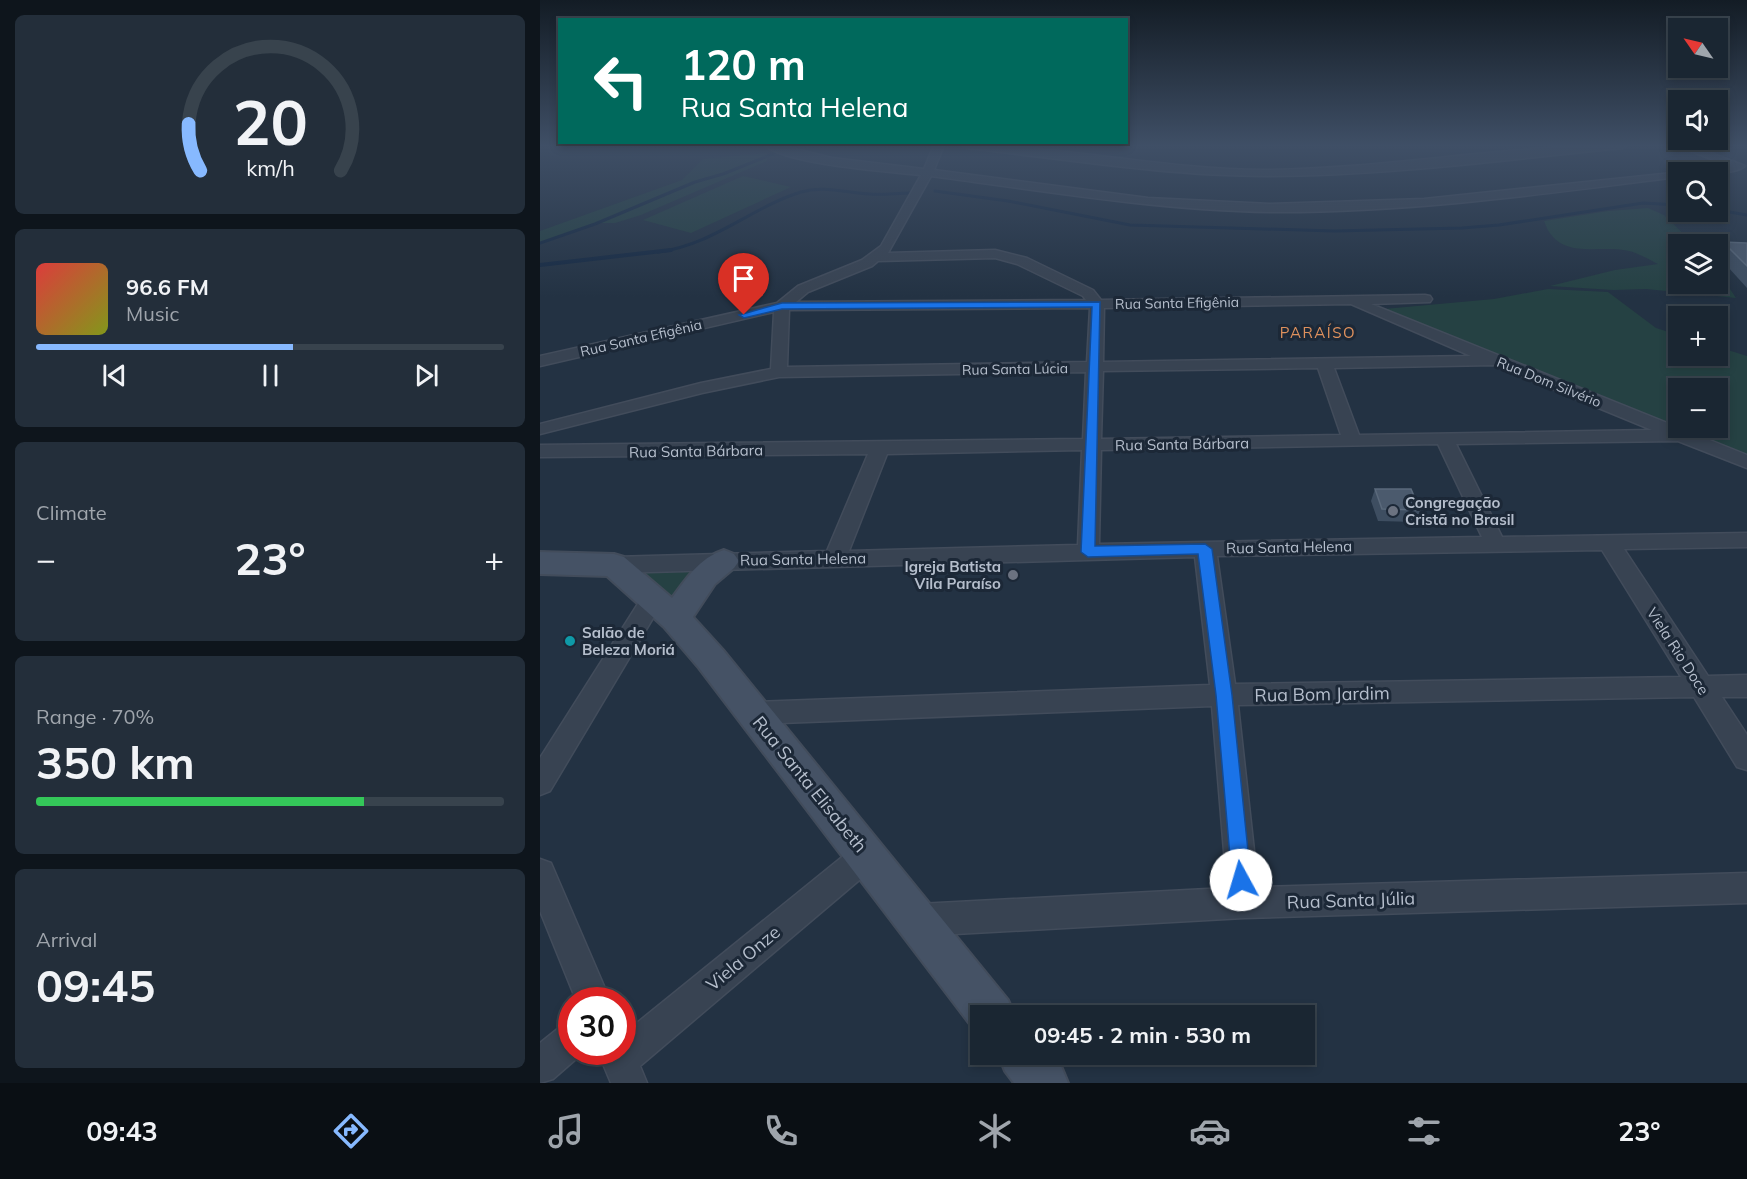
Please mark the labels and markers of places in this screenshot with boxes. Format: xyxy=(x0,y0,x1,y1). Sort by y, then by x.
pin xyxy=(718,253,769,315)
place label: Congregação Cristã no Brasil xyxy=(1405,493,1514,529)
marker: Congregação Cristã no Brasil xyxy=(1386,504,1400,518)
place label: Igreja Batista Vila Paraíso xyxy=(904,557,1001,593)
marker: Igreja Batista Vila Paraíso xyxy=(1006,568,1020,582)
place label: Salão de Beleza Moriá xyxy=(582,623,675,659)
marker: Salão de Beleza Moriá xyxy=(563,634,577,648)

